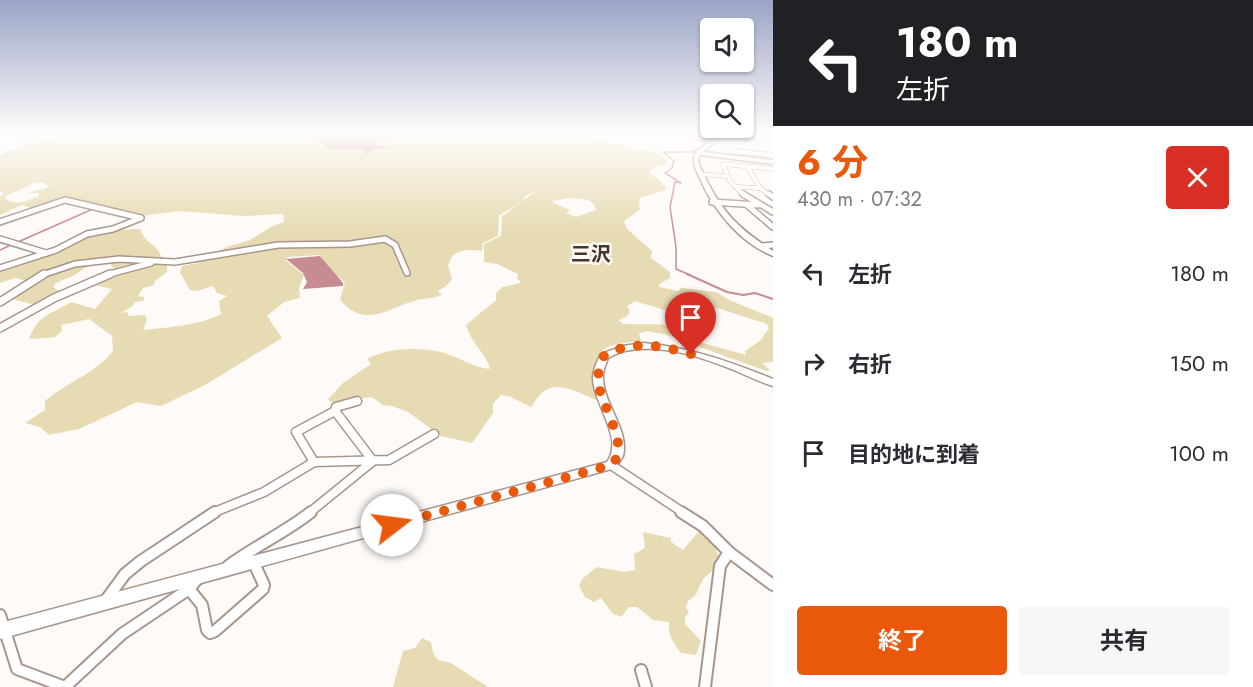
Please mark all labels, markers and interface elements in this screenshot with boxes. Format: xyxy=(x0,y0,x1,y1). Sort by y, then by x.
text: 180 m xyxy=(896,12,1019,73)
map controls xyxy=(700,18,754,138)
button: sound xyxy=(700,18,754,72)
icon: left xyxy=(797,24,875,102)
text: 左折 xyxy=(896,70,950,109)
button: search xyxy=(700,84,754,138)
text: 6 分 xyxy=(797,136,868,188)
button: close xyxy=(1166,146,1229,209)
text: 430 m · 07:32 xyxy=(797,185,922,214)
district label: 三沢 xyxy=(571,240,611,269)
icon: left xyxy=(797,257,830,290)
text: 180 m xyxy=(1170,257,1229,289)
text: 左折 xyxy=(848,258,892,290)
pin xyxy=(665,292,716,354)
icon: arrive xyxy=(674,301,707,334)
icon: right xyxy=(797,347,830,380)
text: 150 m xyxy=(1170,347,1229,379)
text: 右折 xyxy=(848,348,892,380)
icon: arrive xyxy=(797,437,830,470)
text: 100 m xyxy=(1169,437,1229,469)
text: 目的地に到着 xyxy=(848,438,980,470)
position arrow xyxy=(360,493,424,557)
button: 終了 xyxy=(797,606,1007,675)
button: 共有 xyxy=(1019,606,1229,675)

